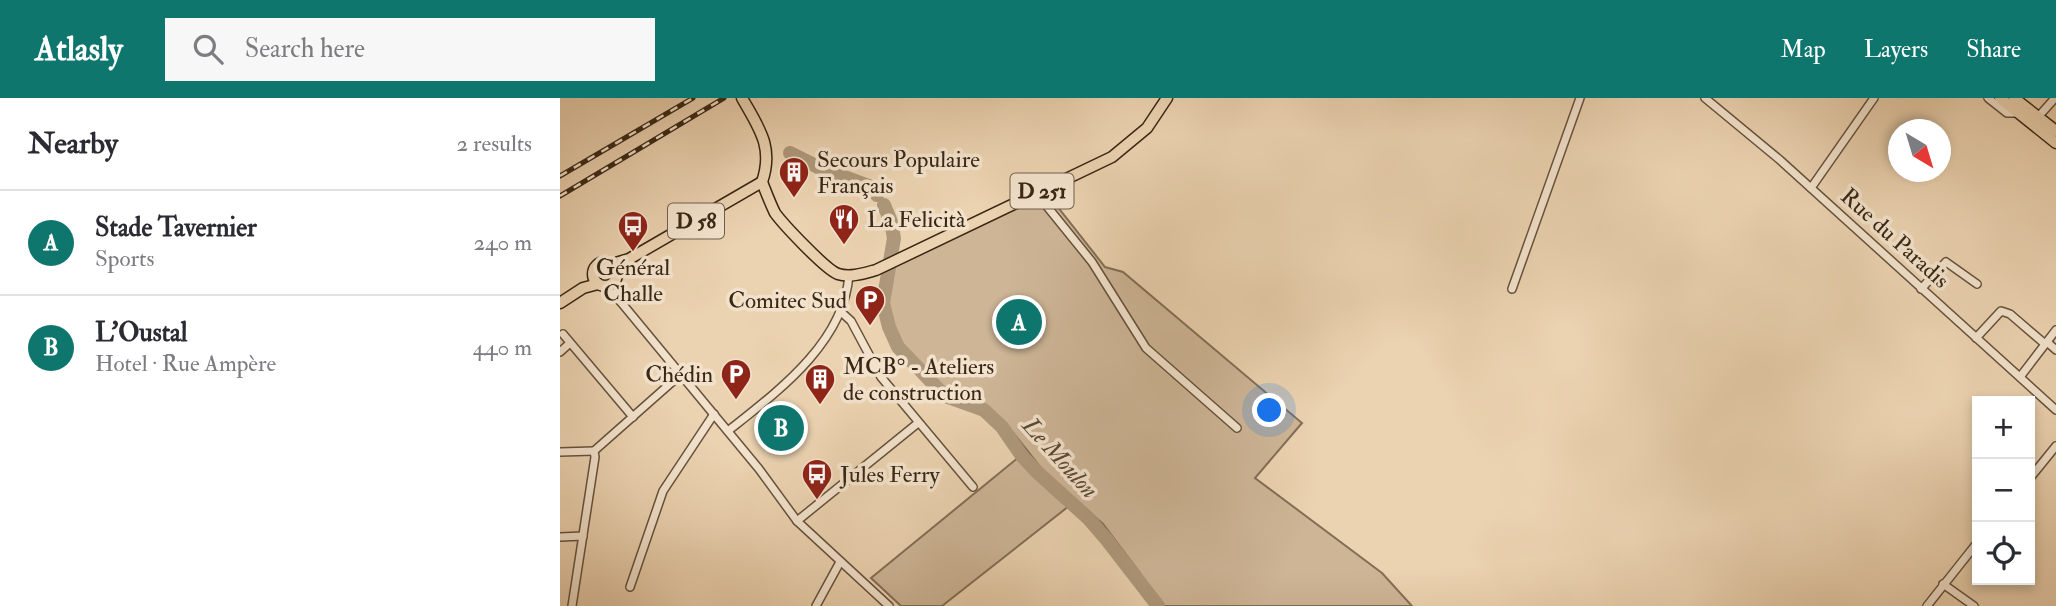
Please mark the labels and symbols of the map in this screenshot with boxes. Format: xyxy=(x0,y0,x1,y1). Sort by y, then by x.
north arrow xyxy=(1888,119,1951,182)
place label: Secours Populaire Français xyxy=(817,145,980,200)
building icon: Secours Populaire Français xyxy=(777,155,811,199)
road number: D 251 xyxy=(1010,174,1074,208)
street label: Rue du Paradis xyxy=(1835,182,1955,294)
restaurant icon: La Felicità xyxy=(827,202,861,246)
road number: D 58 xyxy=(668,204,724,238)
place label: La Felicità xyxy=(867,205,966,234)
bus stop icon: Général Challe xyxy=(616,209,650,253)
place label: Général Challe xyxy=(596,253,670,308)
parking icon: Comitec Sud xyxy=(853,283,887,327)
place label: Comitec Sud xyxy=(728,286,847,315)
pin: A xyxy=(996,296,1042,348)
place label: MCB° - Ateliers de construction xyxy=(843,352,994,407)
parking icon: Chédin xyxy=(719,357,753,401)
place label: Chédin xyxy=(645,360,713,389)
building icon: MCB° - Ateliers de construction xyxy=(803,362,837,406)
your location xyxy=(1252,393,1286,427)
pin: B xyxy=(758,402,804,454)
water label: Le Moulon xyxy=(1015,410,1105,505)
bus stop icon: Jules Ferry xyxy=(800,457,834,501)
place label: Jules Ferry xyxy=(839,460,941,489)

